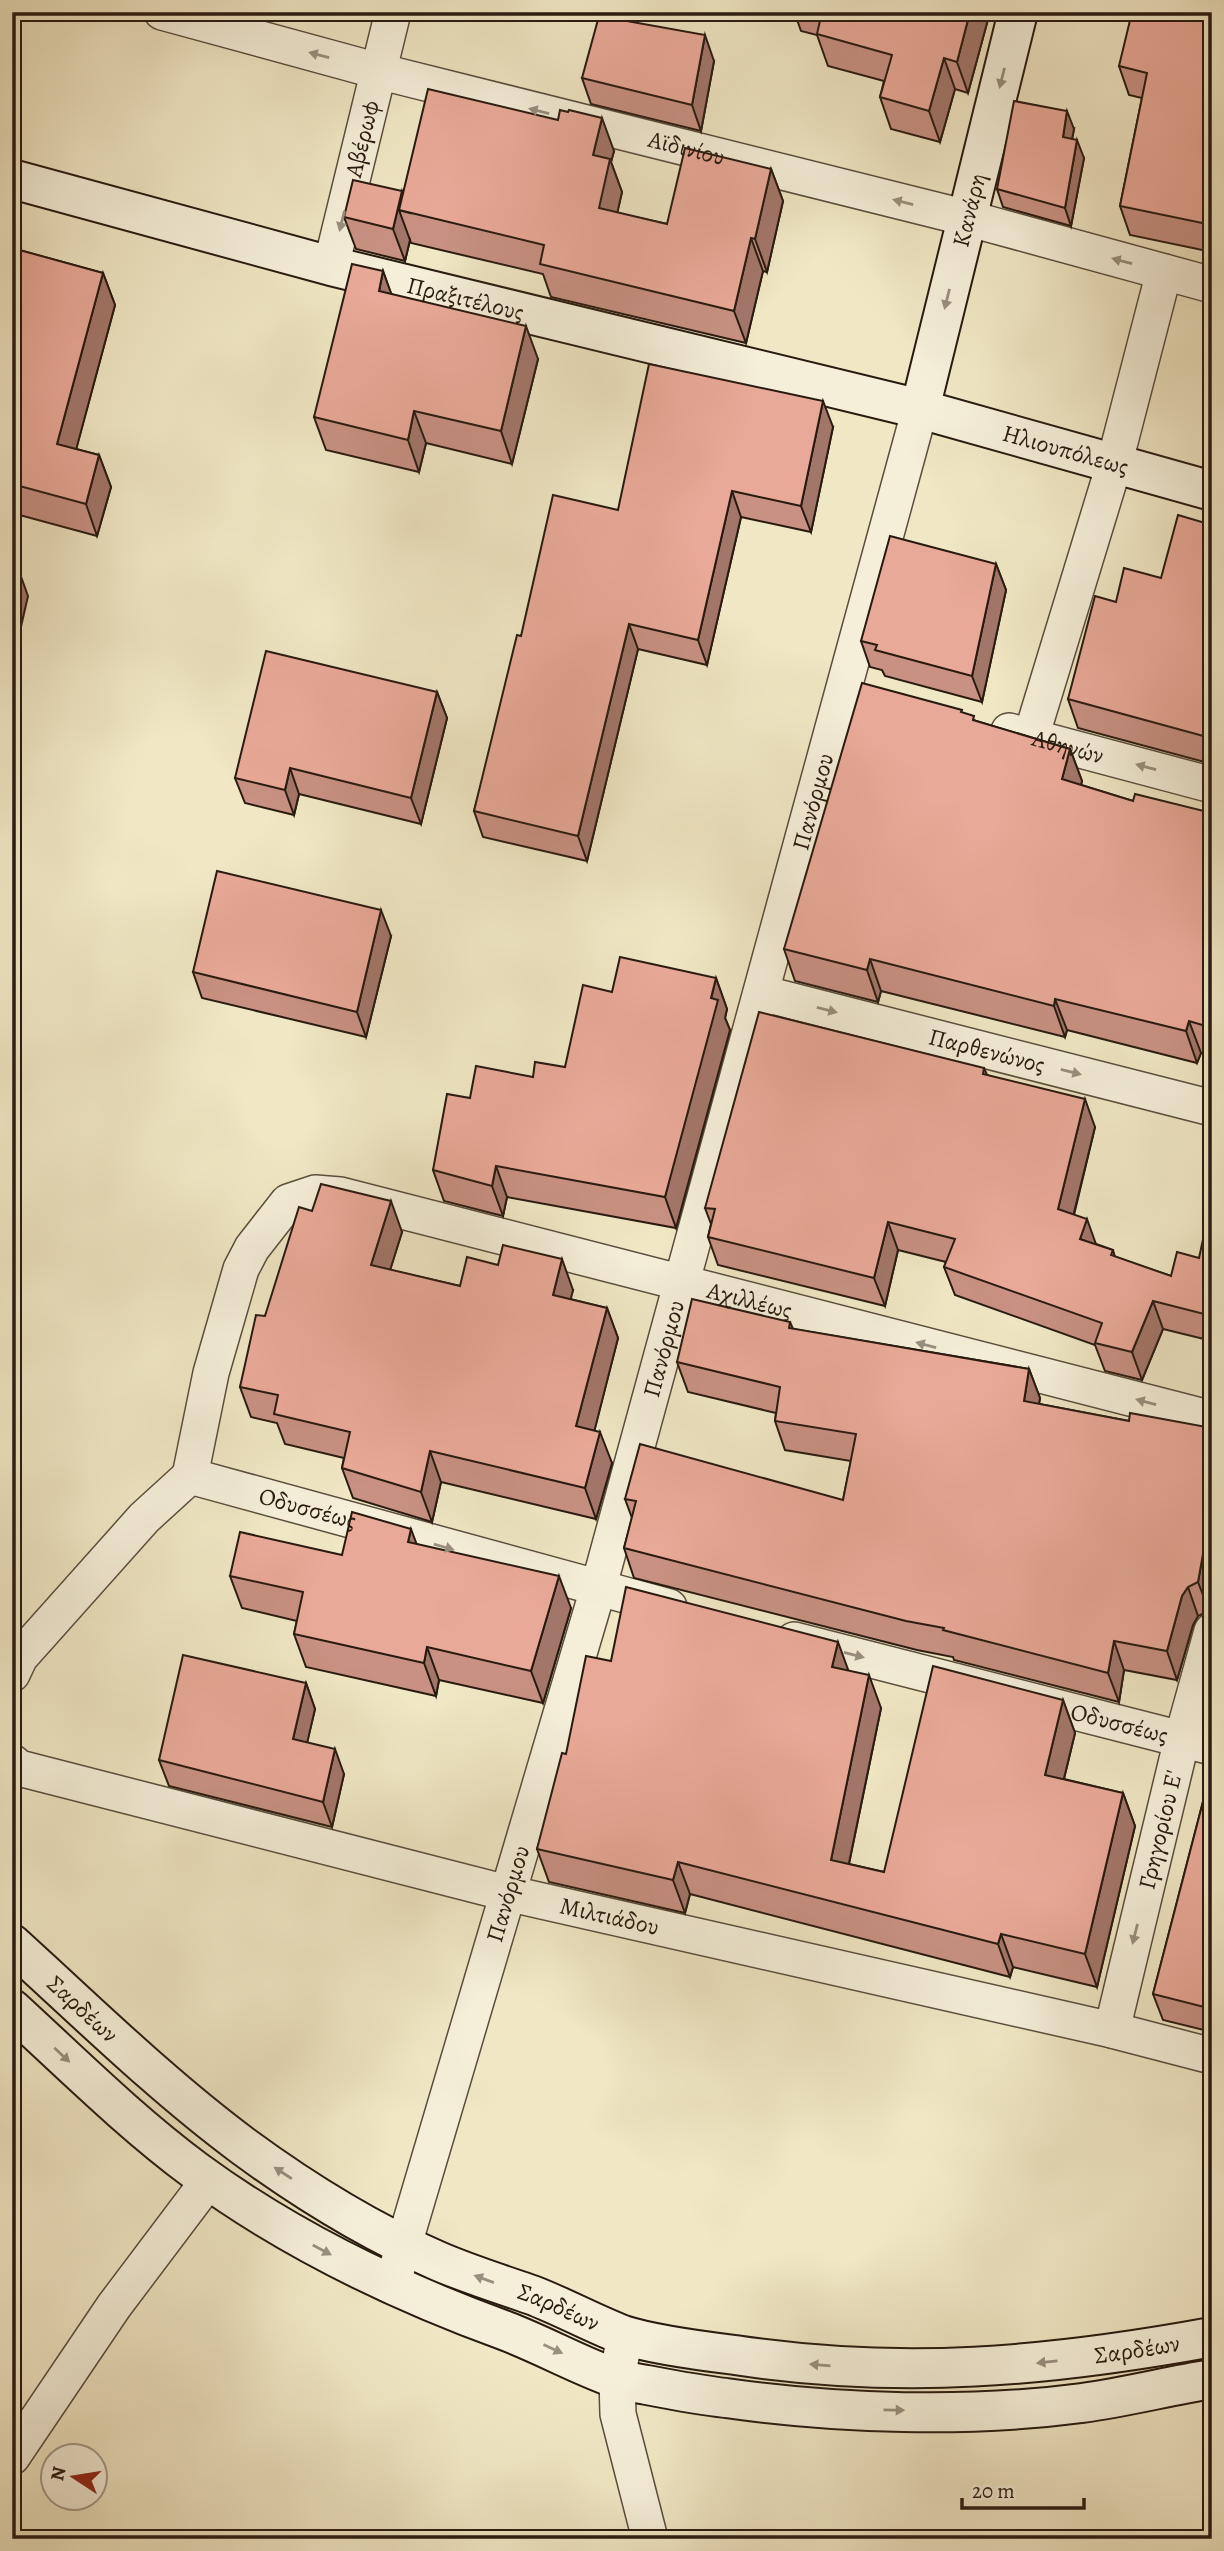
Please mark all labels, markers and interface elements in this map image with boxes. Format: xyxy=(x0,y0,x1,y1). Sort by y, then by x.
one-way arrow xyxy=(308,49,329,59)
one-way arrow xyxy=(996,68,1007,90)
street label: Αβέρωφ xyxy=(337,97,387,181)
one-way arrow xyxy=(528,105,550,116)
street label: Αϊδινίου xyxy=(644,123,728,173)
street label: Κανάρη xyxy=(945,170,994,250)
one-way arrow xyxy=(891,196,913,207)
one-way arrow xyxy=(336,210,347,232)
one-way arrow xyxy=(1111,255,1132,265)
street label: Πραξιτέλους xyxy=(404,269,527,328)
one-way arrow xyxy=(941,288,952,310)
street label: Ηλιουπόλεως xyxy=(999,417,1132,483)
street label: Αθηνών xyxy=(1028,722,1107,772)
street label: Πανόρμου xyxy=(784,750,841,854)
one-way arrow xyxy=(1135,761,1157,772)
one-way arrow xyxy=(816,1005,838,1016)
street label: Παρθενώνος xyxy=(925,1020,1048,1081)
one-way arrow xyxy=(1060,1067,1082,1078)
street label: Αχιλλέως xyxy=(703,1274,796,1327)
street label: Πανόρμου xyxy=(635,1297,692,1401)
one-way arrow xyxy=(914,1339,936,1350)
one-way arrow xyxy=(1135,1396,1157,1407)
street label: Οδυσσέως xyxy=(255,1480,360,1537)
one-way arrow xyxy=(434,1542,455,1552)
one-way arrow xyxy=(843,1650,865,1661)
street label: Οδυσσέως xyxy=(1067,1695,1172,1751)
street label: Γρηγορίου Ε' xyxy=(1130,1767,1190,1893)
street label: Πανόρμου xyxy=(478,1842,537,1946)
street label: Μιλτιάδου xyxy=(557,1889,662,1943)
one-way arrow xyxy=(1129,1923,1140,1945)
street label: Σαρδέων xyxy=(40,1968,125,2050)
one-way arrow xyxy=(53,2047,71,2063)
one-way arrow xyxy=(274,2166,292,2180)
one-way arrow xyxy=(312,2244,331,2256)
one-way arrow xyxy=(473,2273,494,2284)
street label: Σαρδέων xyxy=(514,2275,605,2339)
street label: Σαρδέων xyxy=(1092,2327,1182,2371)
one-way arrow xyxy=(543,2343,563,2355)
one-way arrow xyxy=(1036,2357,1058,2368)
one-way arrow xyxy=(809,2359,831,2370)
one-way arrow xyxy=(883,2405,905,2416)
north arrow xyxy=(38,2442,108,2512)
text: N xyxy=(44,2464,73,2483)
scale bar xyxy=(962,2467,1084,2511)
text: 20 m xyxy=(972,2477,1015,2505)

